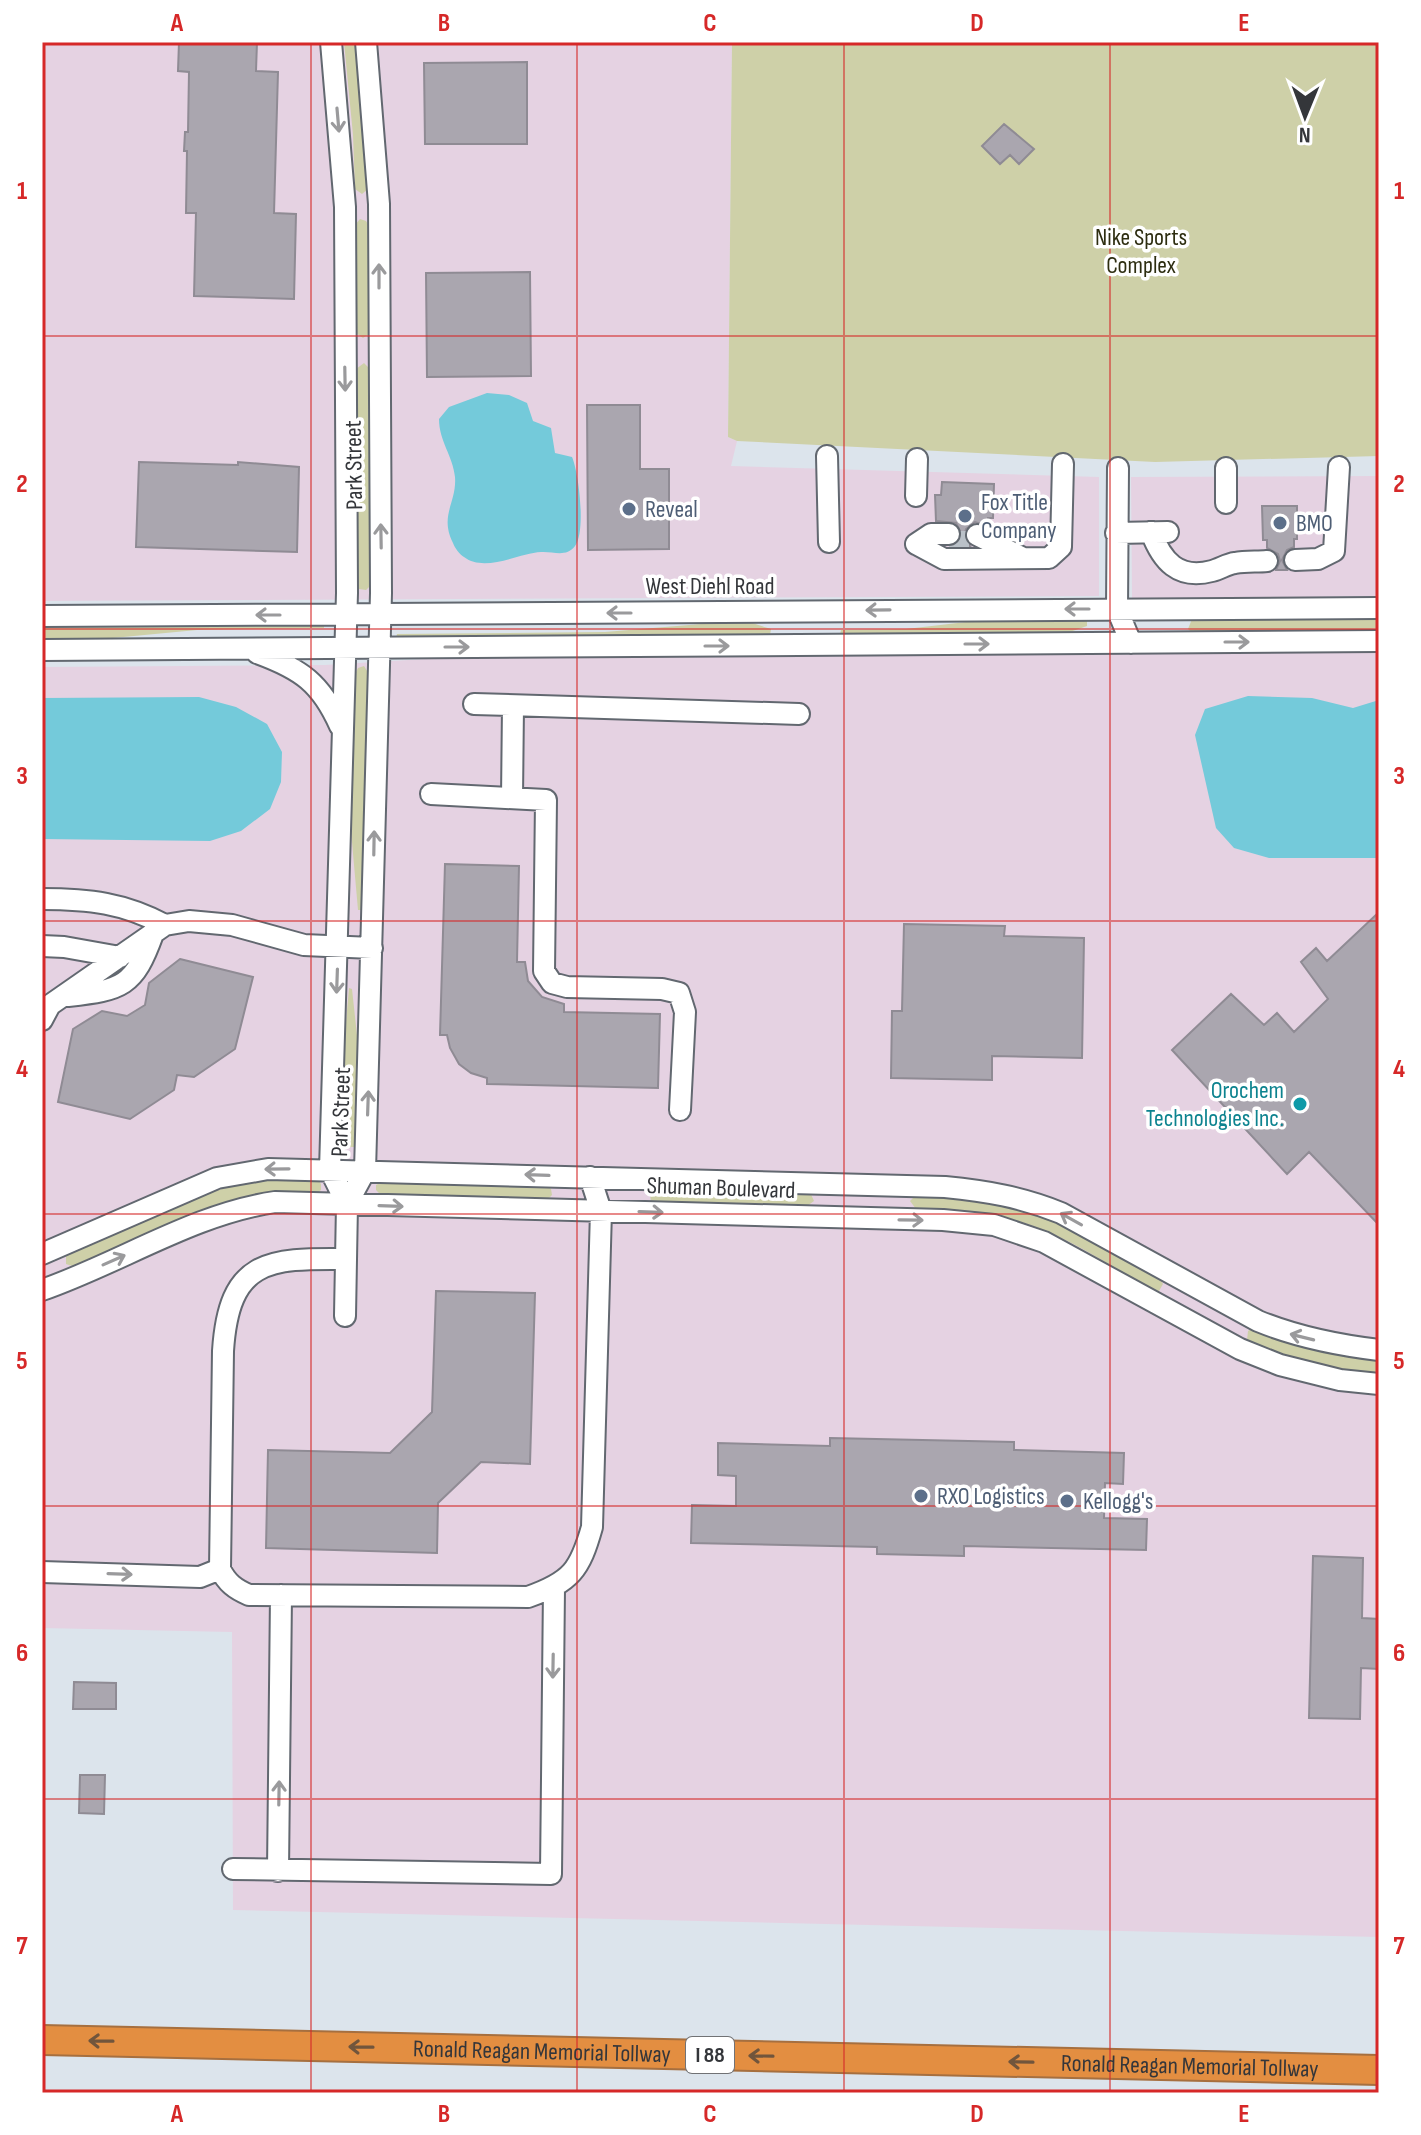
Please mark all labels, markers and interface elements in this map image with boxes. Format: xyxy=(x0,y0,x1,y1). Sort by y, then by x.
text: A xyxy=(170,8,184,39)
text: B xyxy=(438,8,450,39)
text: C xyxy=(703,8,717,39)
text: D xyxy=(970,8,984,39)
text: E xyxy=(1238,8,1250,39)
north arrow xyxy=(1265,76,1345,156)
one-way arrow xyxy=(331,106,346,133)
text: N xyxy=(1299,121,1311,148)
text: 1 xyxy=(17,176,27,207)
text: 1 xyxy=(1394,176,1404,207)
park label: Nike Sports Complex xyxy=(1095,223,1187,280)
one-way arrow xyxy=(371,263,387,290)
one-way arrow xyxy=(337,365,353,392)
street label: Park Street xyxy=(339,420,369,510)
text: 2 xyxy=(16,469,28,500)
text: 2 xyxy=(1393,469,1405,500)
place label: Fox Title Company xyxy=(981,488,1056,545)
place label: Reveal xyxy=(645,495,698,524)
marker: Reveal xyxy=(620,500,638,518)
marker: Fox Title Company xyxy=(956,507,974,525)
place label: BMO xyxy=(1296,509,1333,538)
marker: BMO xyxy=(1271,514,1289,532)
one-way arrow xyxy=(373,523,389,550)
street label: West Diehl Road xyxy=(645,572,775,601)
one-way arrow xyxy=(1064,601,1091,617)
one-way arrow xyxy=(865,602,892,618)
one-way arrow xyxy=(606,605,633,621)
one-way arrow xyxy=(255,607,282,623)
one-way arrow xyxy=(1223,634,1250,650)
one-way arrow xyxy=(963,636,990,652)
one-way arrow xyxy=(703,638,730,654)
one-way arrow xyxy=(443,639,470,655)
text: 3 xyxy=(16,761,28,792)
text: 3 xyxy=(1393,761,1405,792)
one-way arrow xyxy=(367,830,382,857)
one-way arrow xyxy=(330,967,345,994)
text: 4 xyxy=(16,1054,28,1085)
text: 4 xyxy=(1393,1054,1405,1085)
street label: Park Street xyxy=(325,1067,357,1157)
place label: Orochem Technologies Inc. xyxy=(1146,1076,1284,1133)
one-way arrow xyxy=(360,1090,375,1117)
marker: Orochem Technologies Inc. xyxy=(1291,1095,1309,1113)
one-way arrow xyxy=(264,1161,291,1177)
one-way arrow xyxy=(524,1168,551,1183)
street label: Shuman Boulevard xyxy=(646,1171,796,1205)
one-way arrow xyxy=(377,1198,404,1213)
one-way arrow xyxy=(637,1205,664,1220)
one-way arrow xyxy=(1060,1210,1084,1226)
one-way arrow xyxy=(897,1212,924,1227)
one-way arrow xyxy=(101,1252,126,1267)
one-way arrow xyxy=(1290,1328,1316,1343)
text: 5 xyxy=(16,1346,28,1377)
text: 5 xyxy=(1393,1346,1405,1377)
place label: RXO Logistics xyxy=(937,1482,1045,1511)
marker: RXO Logistics xyxy=(912,1487,930,1505)
place label: Kellogg's xyxy=(1083,1487,1153,1516)
marker: Kellogg's xyxy=(1058,1492,1076,1510)
one-way arrow xyxy=(106,1567,133,1582)
text: 6 xyxy=(16,1638,28,1669)
text: 6 xyxy=(1393,1638,1405,1669)
one-way arrow xyxy=(546,1652,561,1679)
one-way arrow xyxy=(271,1780,286,1807)
text: 7 xyxy=(16,1931,28,1962)
text: 7 xyxy=(1393,1931,1405,1962)
one-way arrow xyxy=(88,2034,115,2049)
street label: Ronald Reagan Memorial Tollway xyxy=(413,2034,671,2069)
road number: I 88 xyxy=(686,2037,734,2073)
one-way arrow xyxy=(348,2039,375,2055)
one-way arrow xyxy=(748,2048,775,2064)
street label: Ronald Reagan Memorial Tollway xyxy=(1061,2048,1319,2083)
one-way arrow xyxy=(1008,2054,1035,2070)
text: A xyxy=(170,2099,184,2130)
text: B xyxy=(438,2099,450,2130)
text: C xyxy=(703,2099,717,2130)
text: D xyxy=(970,2099,984,2130)
text: E xyxy=(1238,2099,1250,2130)

